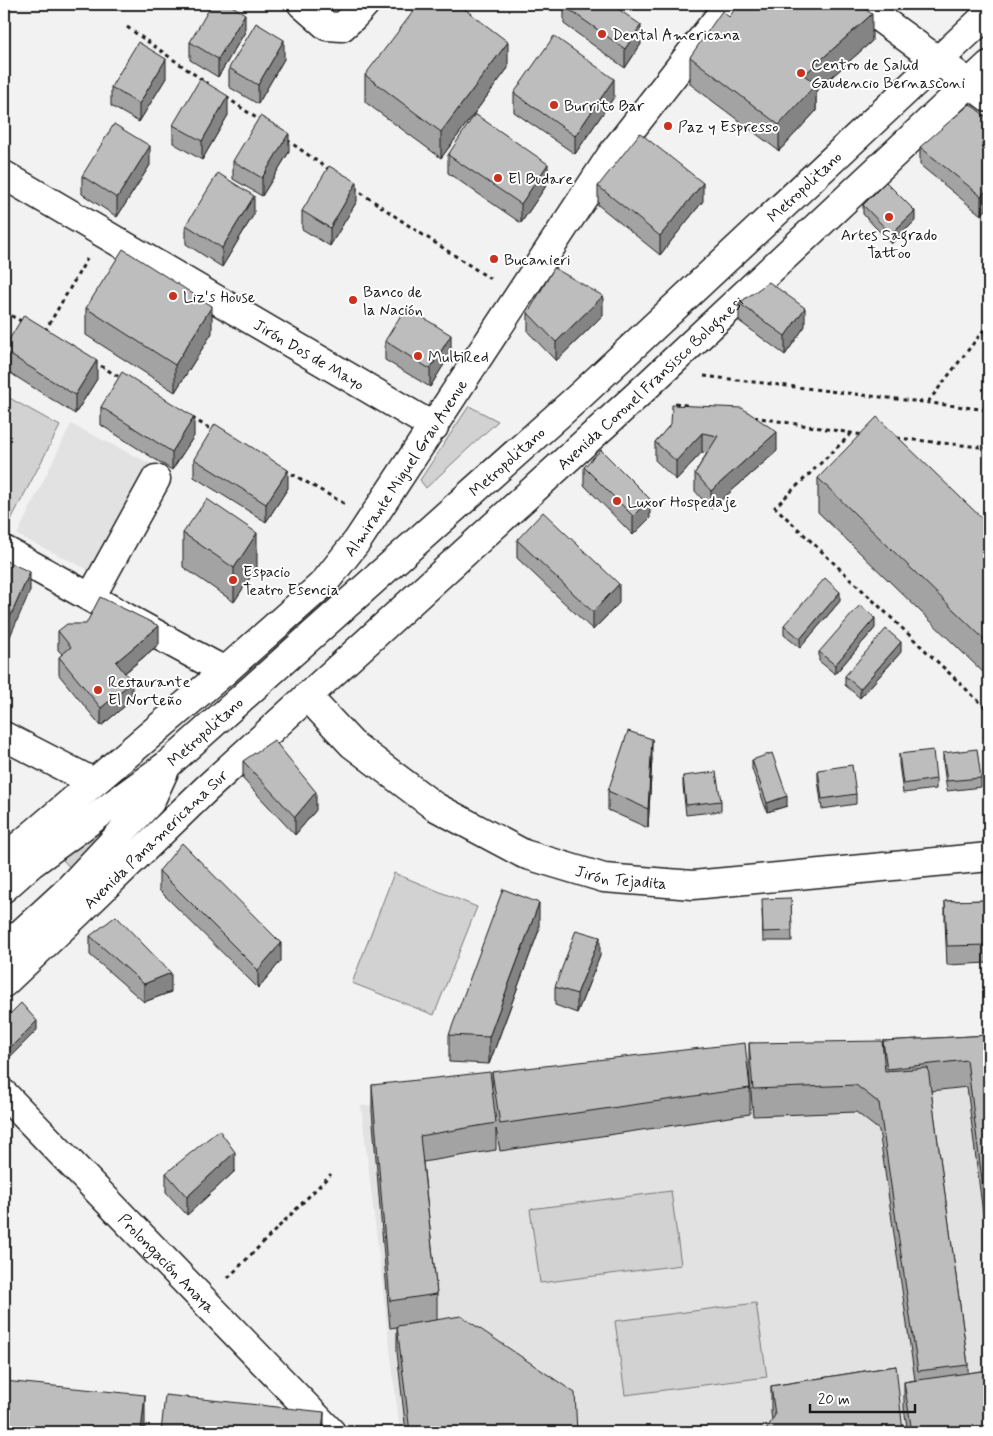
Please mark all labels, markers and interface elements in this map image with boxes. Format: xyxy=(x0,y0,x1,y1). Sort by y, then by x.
place label: Dental Americana xyxy=(612,25,740,46)
marker: Dental Americana xyxy=(596,28,608,40)
place label: Centro de Salud Gaudencio Bernasconi xyxy=(811,55,966,94)
marker: Centro de Salud Gaudencio Bernasconi xyxy=(795,67,807,79)
place label: Burrito Bar xyxy=(564,96,645,117)
marker: Burrito Bar xyxy=(548,99,560,111)
place label: Paz y Espresso xyxy=(678,117,778,138)
marker: Paz y Espresso xyxy=(662,120,674,132)
street label: Metropolitano xyxy=(763,147,847,228)
place label: El Budare xyxy=(508,169,573,190)
marker: El Budare xyxy=(492,172,504,184)
marker: Artes Sagrado Tattoo xyxy=(883,211,895,223)
place label: Artes Sagrado Tattoo xyxy=(841,225,937,264)
place label: Bucanieri xyxy=(504,250,570,271)
marker: Bucanieri xyxy=(488,253,500,265)
place label: Banco de la Nación xyxy=(363,282,423,321)
place label: Liz's House xyxy=(183,287,256,308)
marker: Liz's House xyxy=(167,290,179,302)
street label: Avenida Coronel Fransisco Bolognesi xyxy=(553,291,749,475)
marker: Banco de la Nación xyxy=(347,294,359,306)
street label: Jirón Dos de Mayo xyxy=(250,315,368,396)
place label: MultiRed xyxy=(428,347,489,368)
marker: MultiRed xyxy=(412,350,424,362)
street label: Almirante Miguel Grau Avenue xyxy=(340,375,473,561)
street label: Metropolitano xyxy=(465,423,550,502)
place label: Luxor Hospedaje xyxy=(627,492,737,513)
marker: Luxor Hospedaje xyxy=(611,495,623,507)
place label: Espacio Teatro Esencia xyxy=(243,562,339,601)
marker: Espacio Teatro Esencia xyxy=(227,574,239,586)
place label: Restaurante El Norteño xyxy=(108,672,190,711)
marker: Restaurante El Norteño xyxy=(92,684,104,696)
street label: Metropolitano xyxy=(163,693,248,772)
street label: Avenida Panamericana Sur xyxy=(80,765,233,914)
street label: Jirón Tejadita xyxy=(573,861,667,895)
street label: Prolongación Anaya xyxy=(113,1209,220,1319)
scale bar xyxy=(810,1381,916,1413)
text: 20 m xyxy=(818,1390,850,1410)

